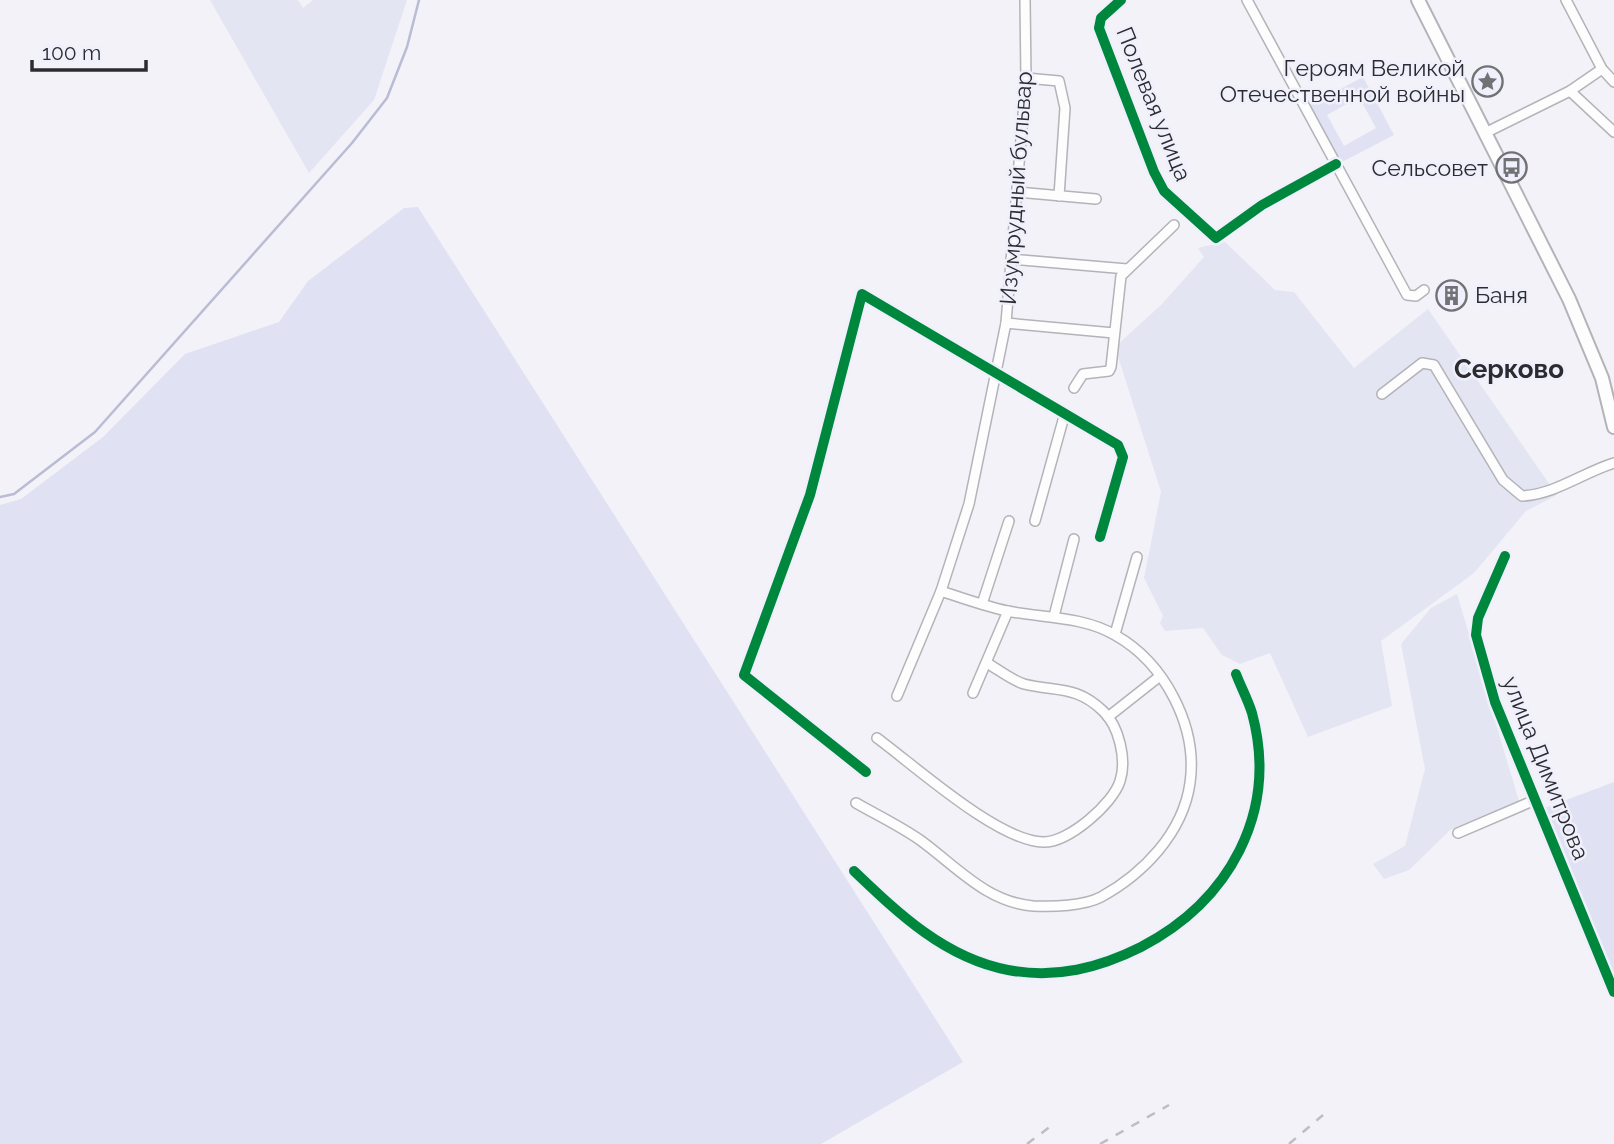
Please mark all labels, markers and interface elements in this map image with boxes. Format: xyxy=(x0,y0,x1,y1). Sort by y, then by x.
street label: Полевая улица xyxy=(1111,23,1198,185)
scale bar xyxy=(32,28,145,72)
text: 100 m xyxy=(42,40,101,65)
place label: Героям Великой Отечественной войны xyxy=(1220,54,1465,107)
place icon: Героям Великой Отечественной войны xyxy=(1471,64,1505,98)
street label: Изумрудный бульвар xyxy=(994,70,1037,306)
bus stop icon: Сельсовет xyxy=(1494,151,1528,185)
place label: Сельсовет xyxy=(1371,154,1488,181)
building icon: Баня xyxy=(1435,278,1469,312)
place label: Баня xyxy=(1475,281,1528,308)
district label: Серково xyxy=(1454,354,1564,384)
street label: улица Димитрова xyxy=(1497,672,1596,863)

